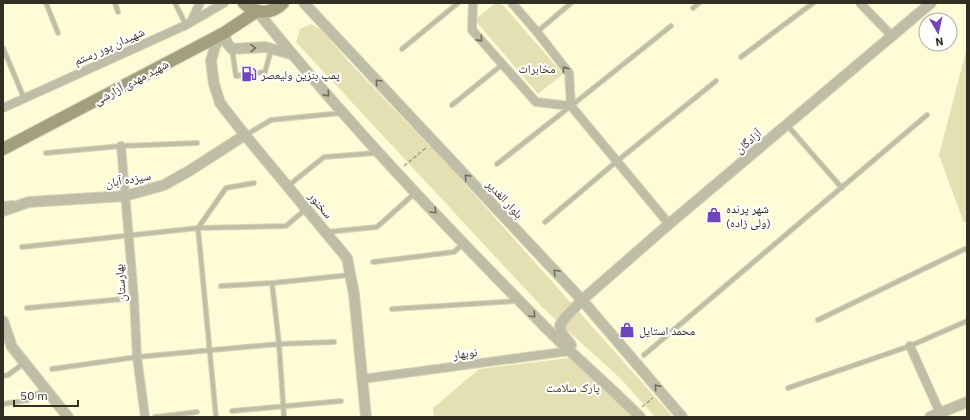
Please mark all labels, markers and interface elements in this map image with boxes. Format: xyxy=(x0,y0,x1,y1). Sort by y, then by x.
north arrow xyxy=(918,12,958,52)
street label: شهیدان پور رستم xyxy=(71,24,147,69)
one-way arrow xyxy=(475,34,483,42)
text: N xyxy=(935,34,945,49)
one-way arrow xyxy=(250,44,256,52)
street label: شهید مهدی آزارشی xyxy=(91,56,171,108)
park label: مخابرات xyxy=(519,61,555,76)
fuel station icon: پمپ بنزین ولیعصر xyxy=(240,65,258,83)
one-way arrow xyxy=(563,66,570,73)
place label: پمپ بنزین ولیعصر xyxy=(260,67,340,82)
one-way arrow xyxy=(375,79,383,87)
one-way arrow xyxy=(322,90,329,97)
street label: آزادگان xyxy=(732,125,765,157)
street label: سیزده آبان xyxy=(104,168,152,191)
one-way arrow xyxy=(464,174,472,182)
street label: بلوار الغدیر xyxy=(482,176,527,222)
street label: سخنور xyxy=(305,188,336,221)
place label: شهر پرنده (ولی زاده) xyxy=(726,201,771,230)
one-way arrow xyxy=(429,206,436,214)
shop icon: شهر پرنده (ولی زاده) xyxy=(705,206,723,224)
street label: بهارستان xyxy=(111,263,129,302)
one-way arrow xyxy=(553,269,561,277)
one-way arrow xyxy=(528,310,536,318)
shop icon: محمد استایل xyxy=(618,321,636,339)
place label: محمد استایل xyxy=(639,323,695,338)
street label: نوبهار xyxy=(451,344,478,363)
park label: پارک سلامت xyxy=(546,380,600,395)
scale bar xyxy=(14,382,78,408)
one-way arrow xyxy=(655,385,662,392)
text: 50 m xyxy=(20,388,48,403)

